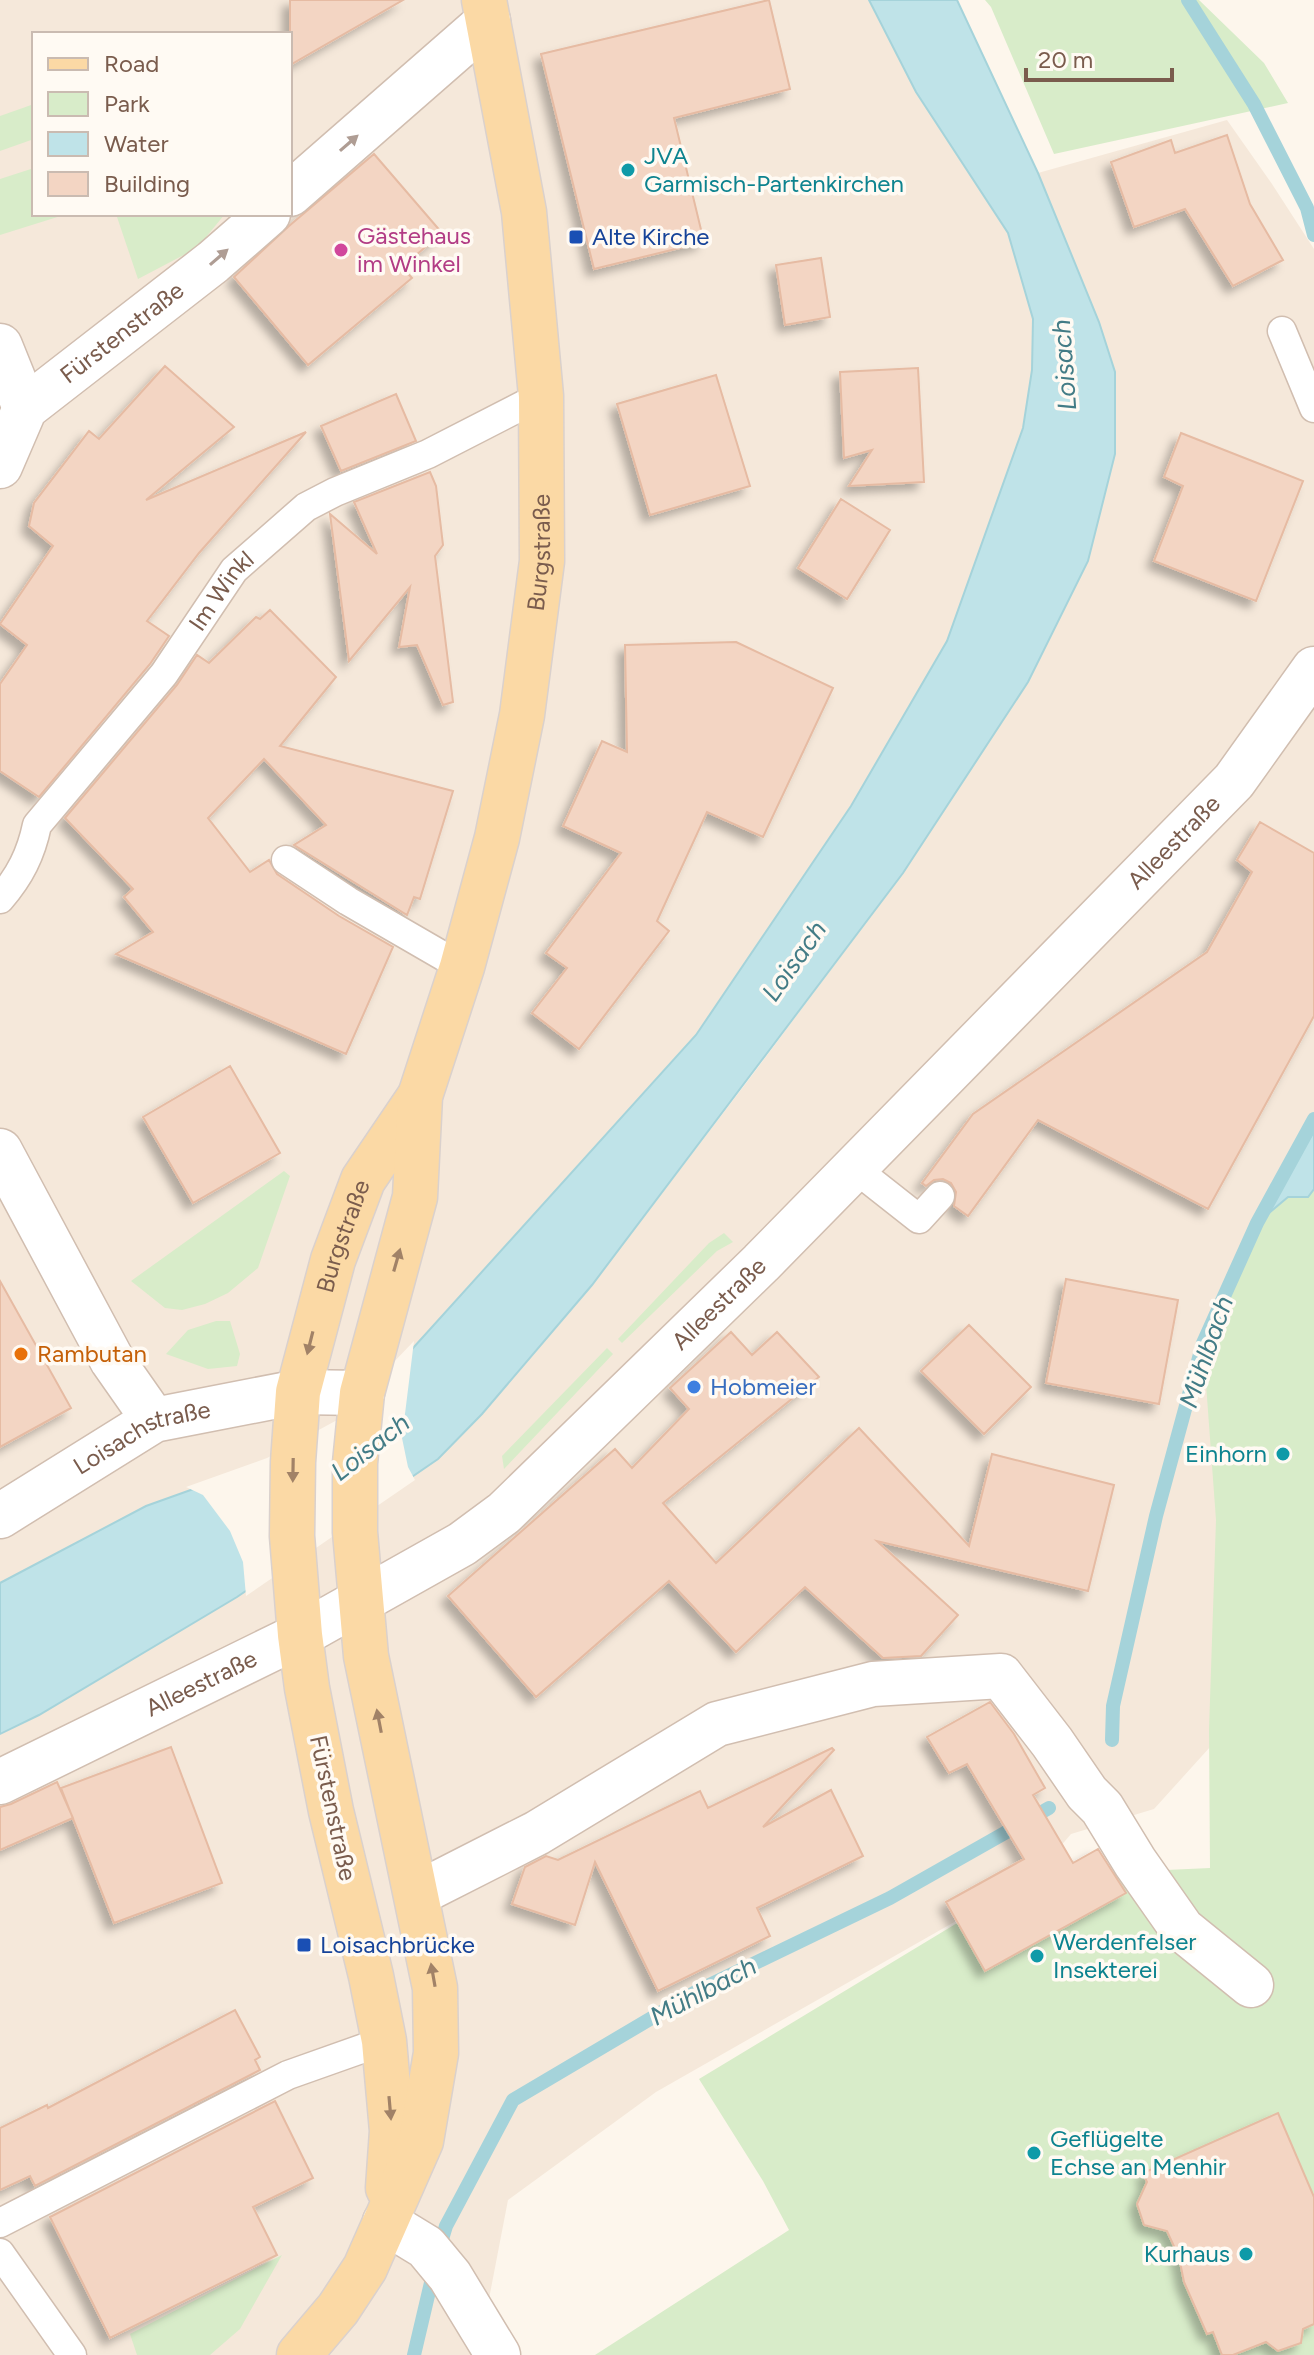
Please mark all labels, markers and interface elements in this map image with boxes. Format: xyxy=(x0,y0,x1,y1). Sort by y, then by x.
legend xyxy=(32,32,292,216)
scale bar xyxy=(1026,32,1172,82)
text: 20 m xyxy=(1038,45,1093,74)
text: Road xyxy=(104,49,159,78)
text: Park xyxy=(104,89,150,118)
text: Water xyxy=(104,129,169,158)
one-way arrow xyxy=(338,135,358,152)
place label: JVA Garmisch-Partenkirchen xyxy=(644,141,904,198)
marker: JVA Garmisch-Partenkirchen xyxy=(619,161,637,179)
text: Building xyxy=(104,169,190,198)
place label: Gästehaus im Winkel xyxy=(357,221,471,278)
place label: Alte Kirche xyxy=(592,222,709,251)
marker: Alte Kirche xyxy=(567,228,585,246)
marker: Gästehaus im Winkel xyxy=(332,241,350,259)
one-way arrow xyxy=(209,248,228,266)
street label: Fürstenstraße xyxy=(54,275,189,389)
water label: Loisach xyxy=(1045,319,1083,411)
street label: Burgstraße xyxy=(521,494,556,613)
street label: Im Winkl xyxy=(182,545,259,636)
street label: Alleestraße xyxy=(1121,789,1226,895)
water label: Loisach xyxy=(755,915,833,1007)
street label: Burgstraße xyxy=(310,1176,376,1296)
one-way arrow xyxy=(391,1248,404,1272)
street label: Alleestraße xyxy=(665,1251,772,1356)
water label: Mühlbach xyxy=(1172,1292,1240,1412)
one-way arrow xyxy=(303,1331,316,1356)
place label: Rambutan xyxy=(37,1339,147,1368)
marker: Rambutan xyxy=(12,1345,30,1363)
place label: Hobmeier xyxy=(710,1372,816,1401)
marker: Hobmeier xyxy=(685,1378,703,1396)
street label: Loisachstraße xyxy=(68,1394,213,1481)
water label: Loisach xyxy=(324,1406,416,1488)
place label: Einhorn xyxy=(1185,1439,1267,1468)
marker: Einhorn xyxy=(1274,1445,1292,1463)
one-way arrow xyxy=(287,1458,299,1483)
street label: Alleestraße xyxy=(141,1643,261,1722)
one-way arrow xyxy=(372,1708,384,1733)
street label: Fürstenstraße xyxy=(304,1732,363,1883)
place label: Werdenfelser Insekterei xyxy=(1053,1927,1196,1984)
place label: Loisachbrücke xyxy=(320,1930,475,1959)
marker: Loisachbrücke xyxy=(295,1936,313,1954)
marker: Werdenfelser Insekterei xyxy=(1028,1947,1046,1965)
water label: Mühlbach xyxy=(644,1950,762,2032)
one-way arrow xyxy=(426,1962,438,1987)
one-way arrow xyxy=(384,2096,397,2121)
place label: Geflügelte Echse an Menhir xyxy=(1050,2124,1226,2181)
marker: Geflügelte Echse an Menhir xyxy=(1025,2144,1043,2162)
place label: Kurhaus xyxy=(1144,2239,1230,2268)
marker: Kurhaus xyxy=(1237,2245,1255,2263)

